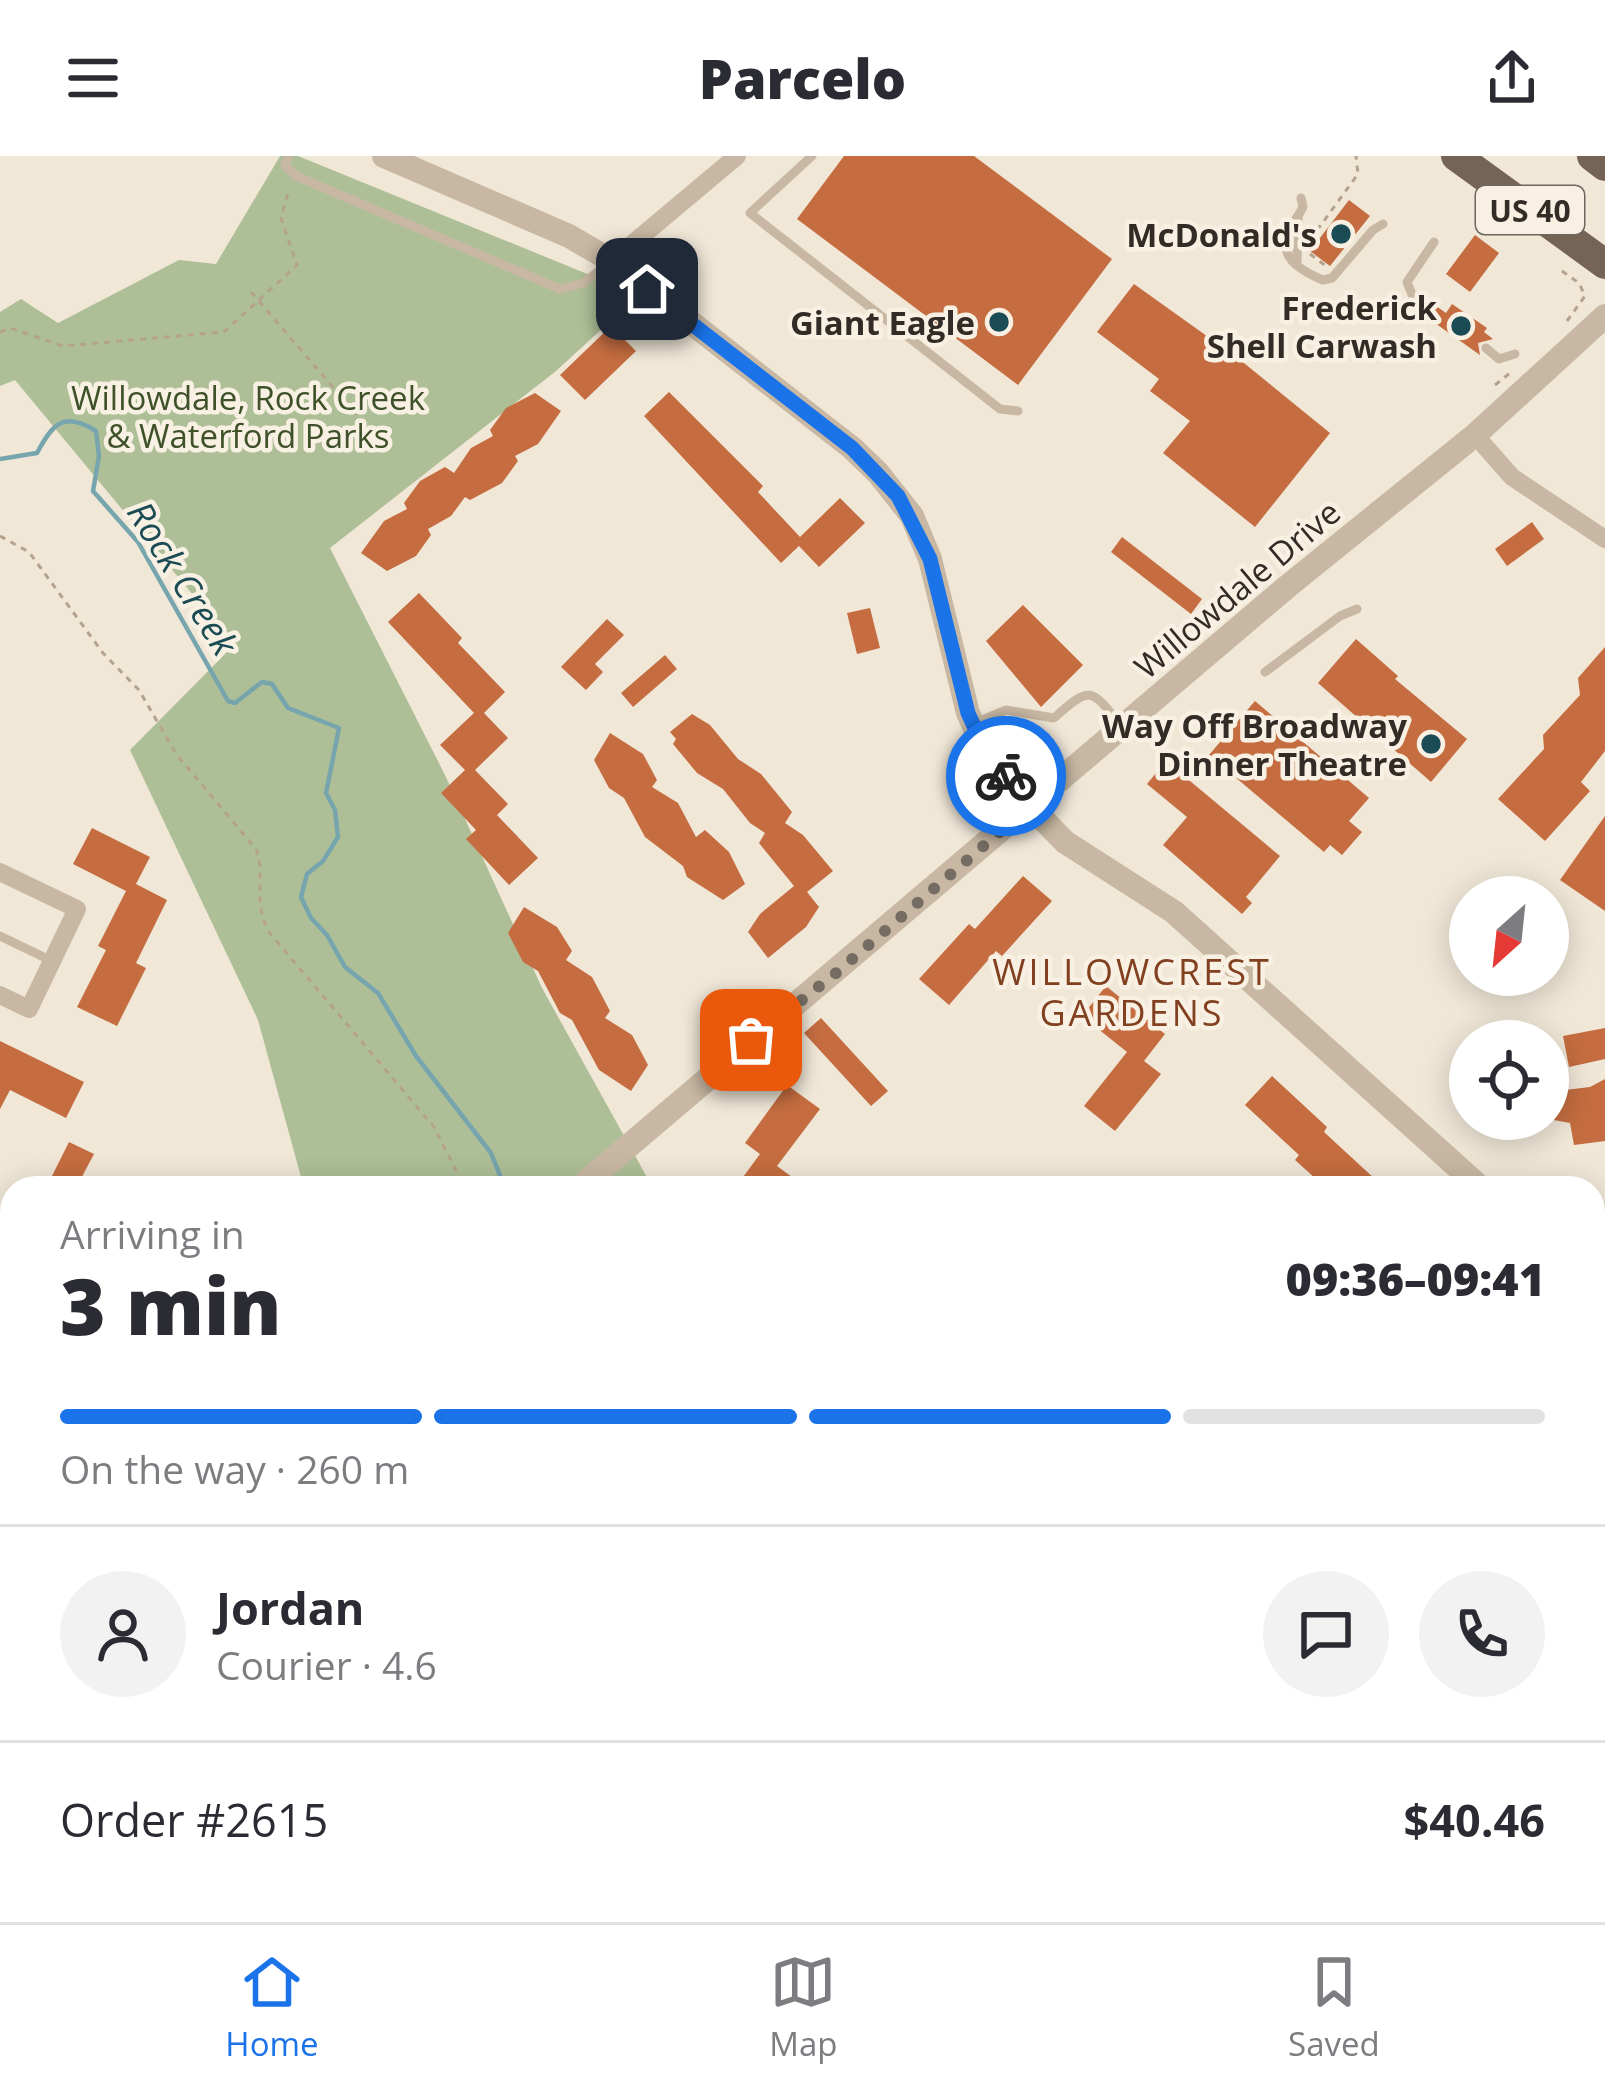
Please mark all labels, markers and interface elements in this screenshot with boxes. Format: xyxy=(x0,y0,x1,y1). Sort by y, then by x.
text: Parcelo xyxy=(699,41,906,115)
icon: menu xyxy=(60,45,126,111)
icon: share xyxy=(1479,45,1545,111)
road number: US 40 xyxy=(1476,186,1584,234)
place label: McDonald's xyxy=(1126,212,1317,257)
marker: McDonald's xyxy=(1328,221,1354,247)
pin xyxy=(596,238,698,340)
icon: home xyxy=(614,256,680,322)
place label: Frederick Shell Carwash xyxy=(1207,285,1438,368)
place label: Giant Eagle xyxy=(790,300,975,345)
marker: Giant Eagle xyxy=(986,309,1012,335)
marker: Frederick Shell Carwash xyxy=(1448,313,1474,339)
park label: Willowdale, Rock Creek & Waterford Parks xyxy=(71,375,426,458)
street label: Willowdale Drive xyxy=(1125,490,1349,688)
water label: Rock Creek xyxy=(116,492,250,666)
place label: Way Off Broadway Dinner Theatre xyxy=(1102,703,1407,786)
courier xyxy=(946,716,1066,836)
marker: Way Off Broadway Dinner Theatre xyxy=(1418,731,1444,757)
icon: bike xyxy=(973,743,1039,809)
north arrow xyxy=(1449,876,1569,996)
map controls xyxy=(1449,876,1569,1140)
district label: WILLOWCREST GARDENS xyxy=(992,947,1272,1037)
pin xyxy=(700,989,802,1091)
icon: bag xyxy=(718,1007,784,1073)
button: locate xyxy=(1449,1020,1569,1140)
text: Arriving in xyxy=(60,1207,245,1260)
text: 09:36–09:41 xyxy=(1286,1248,1545,1309)
text: 3 min xyxy=(60,1252,282,1358)
text: On the way · 260 m xyxy=(60,1442,409,1495)
button: person xyxy=(60,1571,186,1697)
button: chat xyxy=(1263,1571,1389,1697)
button: phone xyxy=(1419,1571,1545,1697)
text: Jordan xyxy=(216,1577,364,1638)
text: Courier · 4.6 xyxy=(216,1638,437,1691)
text: Order #2615 xyxy=(60,1789,328,1850)
text: $40.46 xyxy=(1404,1789,1545,1850)
tab: Home xyxy=(225,1949,319,2066)
tab: Map xyxy=(769,1949,837,2066)
tab: Saved xyxy=(1288,1949,1380,2066)

